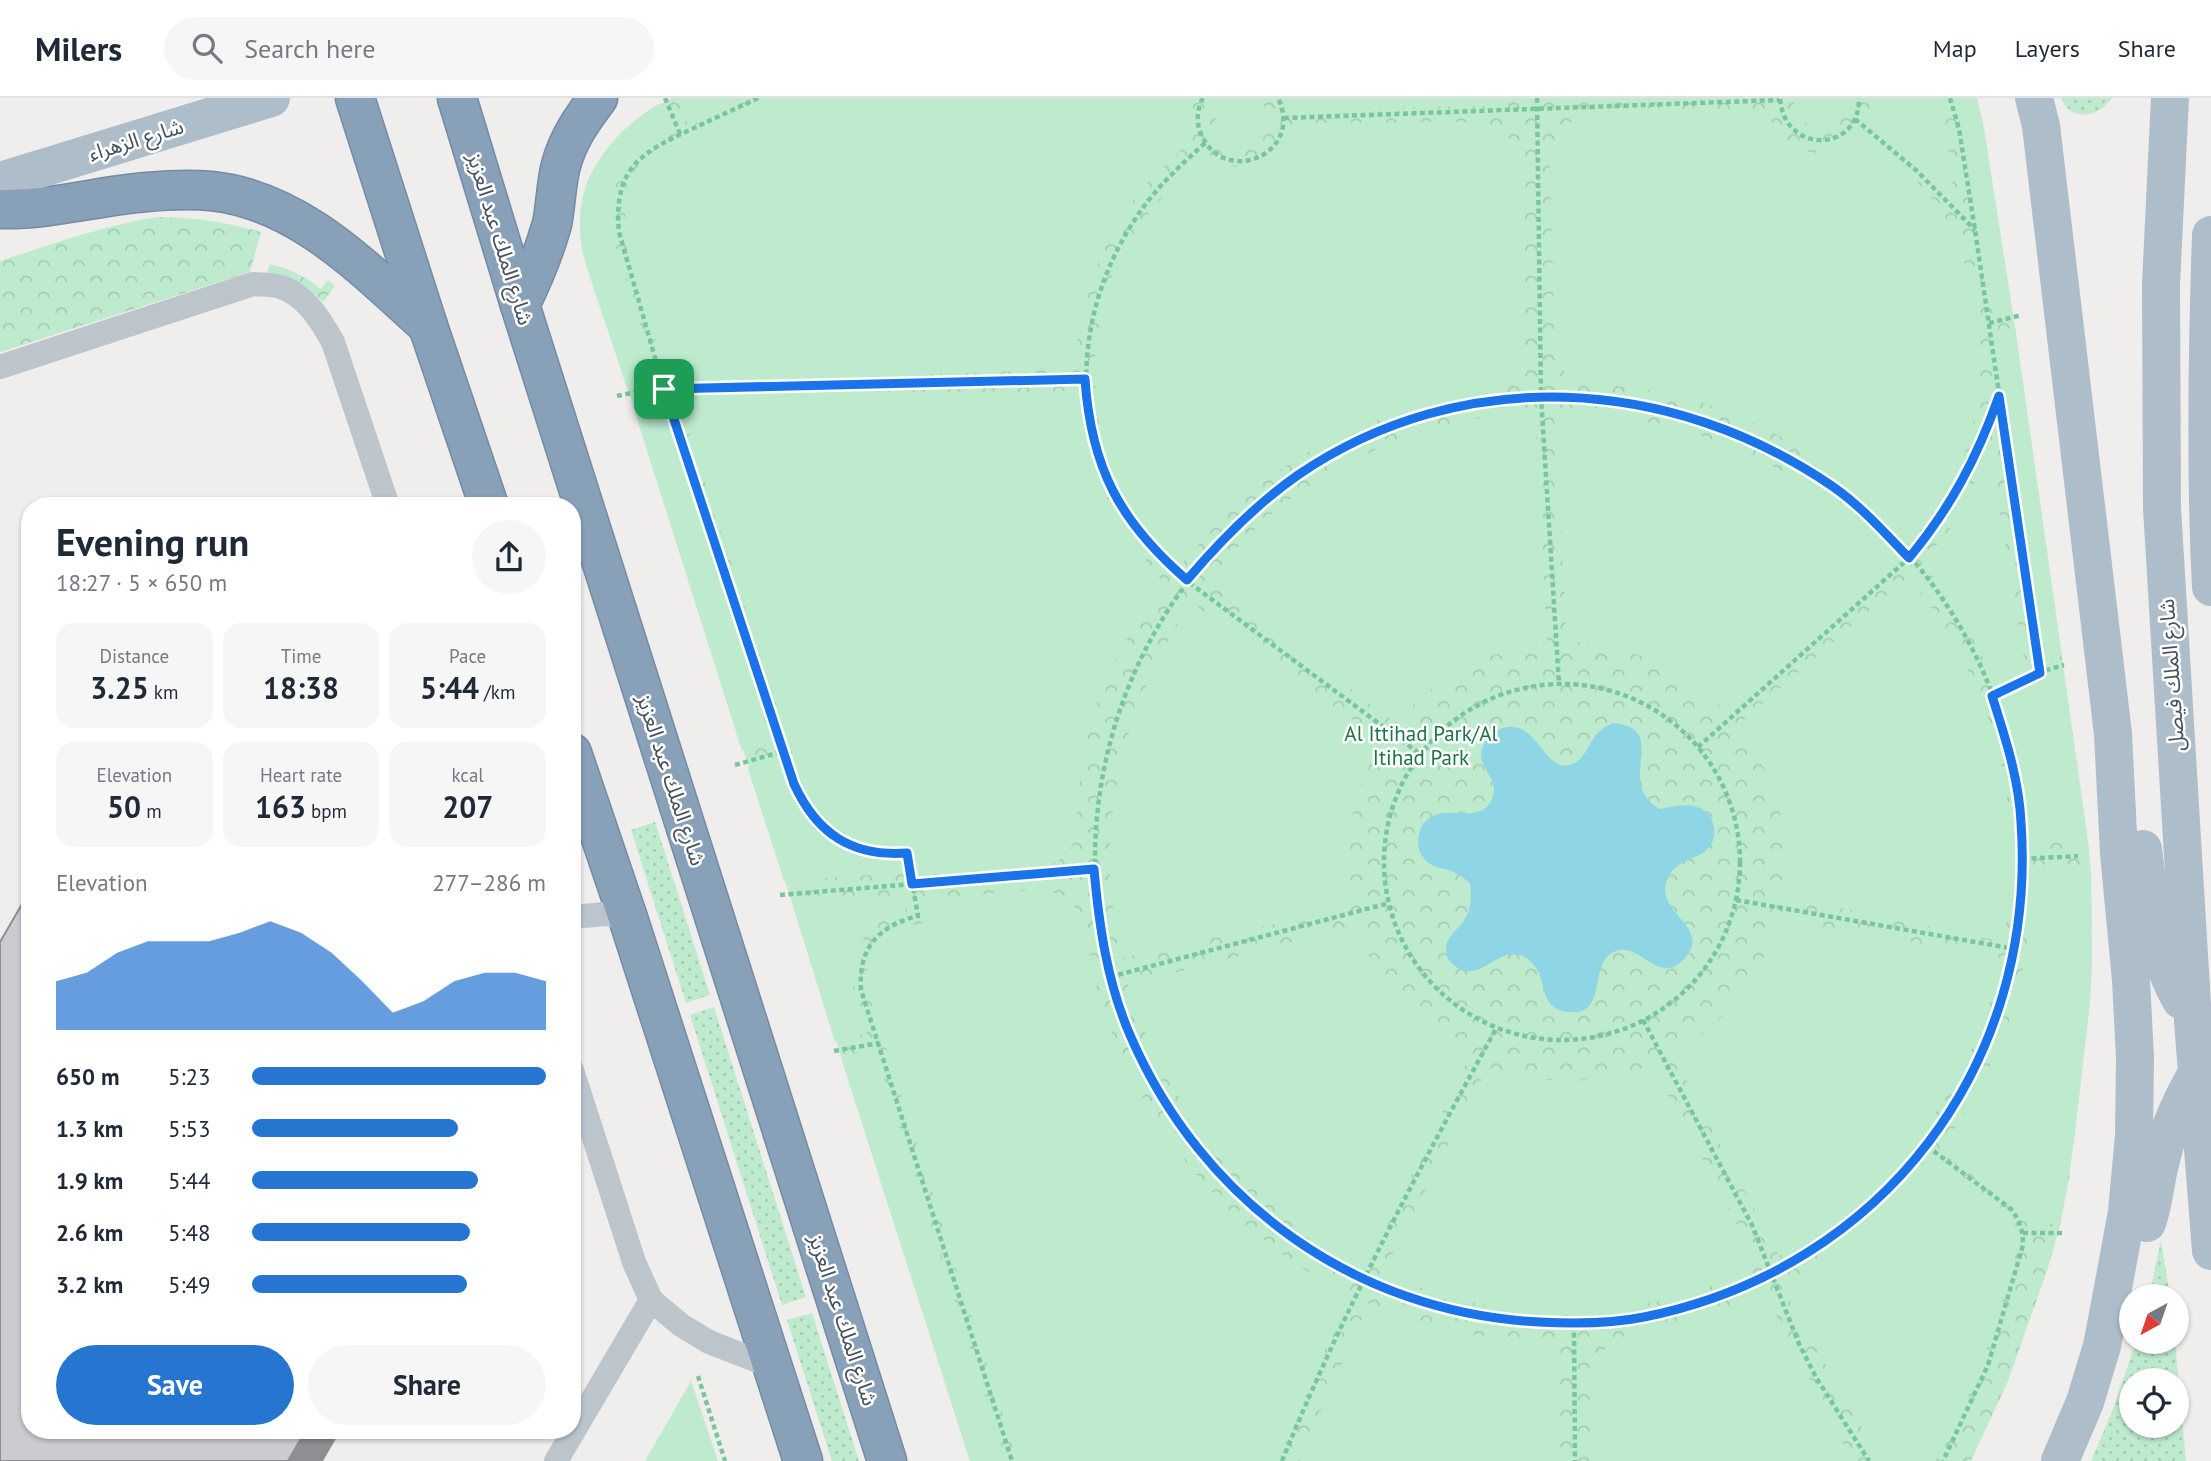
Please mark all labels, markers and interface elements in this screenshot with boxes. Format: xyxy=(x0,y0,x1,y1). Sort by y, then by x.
search box xyxy=(164,17,654,80)
text: Milers xyxy=(35,27,122,70)
icon: search xyxy=(188,29,226,67)
text: Search here xyxy=(244,32,375,65)
text: Map xyxy=(1933,33,1977,64)
text: Layers xyxy=(2015,33,2080,64)
text: Share xyxy=(2118,33,2176,64)
street label: شارع الزهراء xyxy=(85,112,187,169)
street label: شارع الملك عبد العزيز xyxy=(459,149,540,329)
pin xyxy=(634,359,694,419)
icon: arrive xyxy=(645,370,683,408)
text: Evening run xyxy=(56,517,249,566)
button: share xyxy=(472,520,546,594)
text: 18:27 · 5 × 650 m xyxy=(56,568,227,597)
street label: شارع الملك فيصل xyxy=(2153,598,2192,752)
text: Distance xyxy=(100,644,169,668)
text: Time xyxy=(281,644,321,668)
text: Pace xyxy=(449,644,486,668)
text: 3.25 xyxy=(90,668,149,707)
text: 18:38 xyxy=(263,668,339,707)
text: 5:44 xyxy=(420,668,479,707)
text: km xyxy=(149,680,178,704)
text: /km xyxy=(479,680,515,704)
street label: شارع الملك عبد العزيز xyxy=(629,690,712,870)
park label: Al Ittihad Park/Al Itihad Park xyxy=(1344,720,1498,771)
text: Elevation xyxy=(96,763,172,787)
text: Heart rate xyxy=(260,763,342,787)
text: kcal xyxy=(451,763,484,787)
text: 50 xyxy=(107,787,141,826)
text: 163 xyxy=(255,787,306,826)
text: 207 xyxy=(442,787,493,826)
text: m xyxy=(141,799,162,823)
text: bpm xyxy=(306,799,347,823)
text: Elevation xyxy=(56,868,148,897)
text: 277–286 m xyxy=(432,868,546,897)
text: 650 m xyxy=(56,1062,119,1091)
text: 5:23 xyxy=(168,1062,211,1091)
text: 1.3 km xyxy=(56,1114,123,1143)
text: 5:53 xyxy=(168,1114,211,1143)
text: 1.9 km xyxy=(56,1166,123,1195)
text: 5:44 xyxy=(168,1166,211,1195)
text: 2.6 km xyxy=(56,1218,123,1247)
text: 5:48 xyxy=(168,1218,211,1247)
street label: شارع الملك عبد العزيز xyxy=(801,1230,884,1410)
text: 3.2 km xyxy=(56,1270,123,1299)
text: 5:49 xyxy=(168,1270,211,1299)
north arrow xyxy=(2119,1284,2189,1354)
map controls xyxy=(2119,1284,2189,1438)
button: Save xyxy=(56,1345,294,1425)
button: Share xyxy=(308,1345,546,1425)
button: locate xyxy=(2119,1368,2189,1438)

